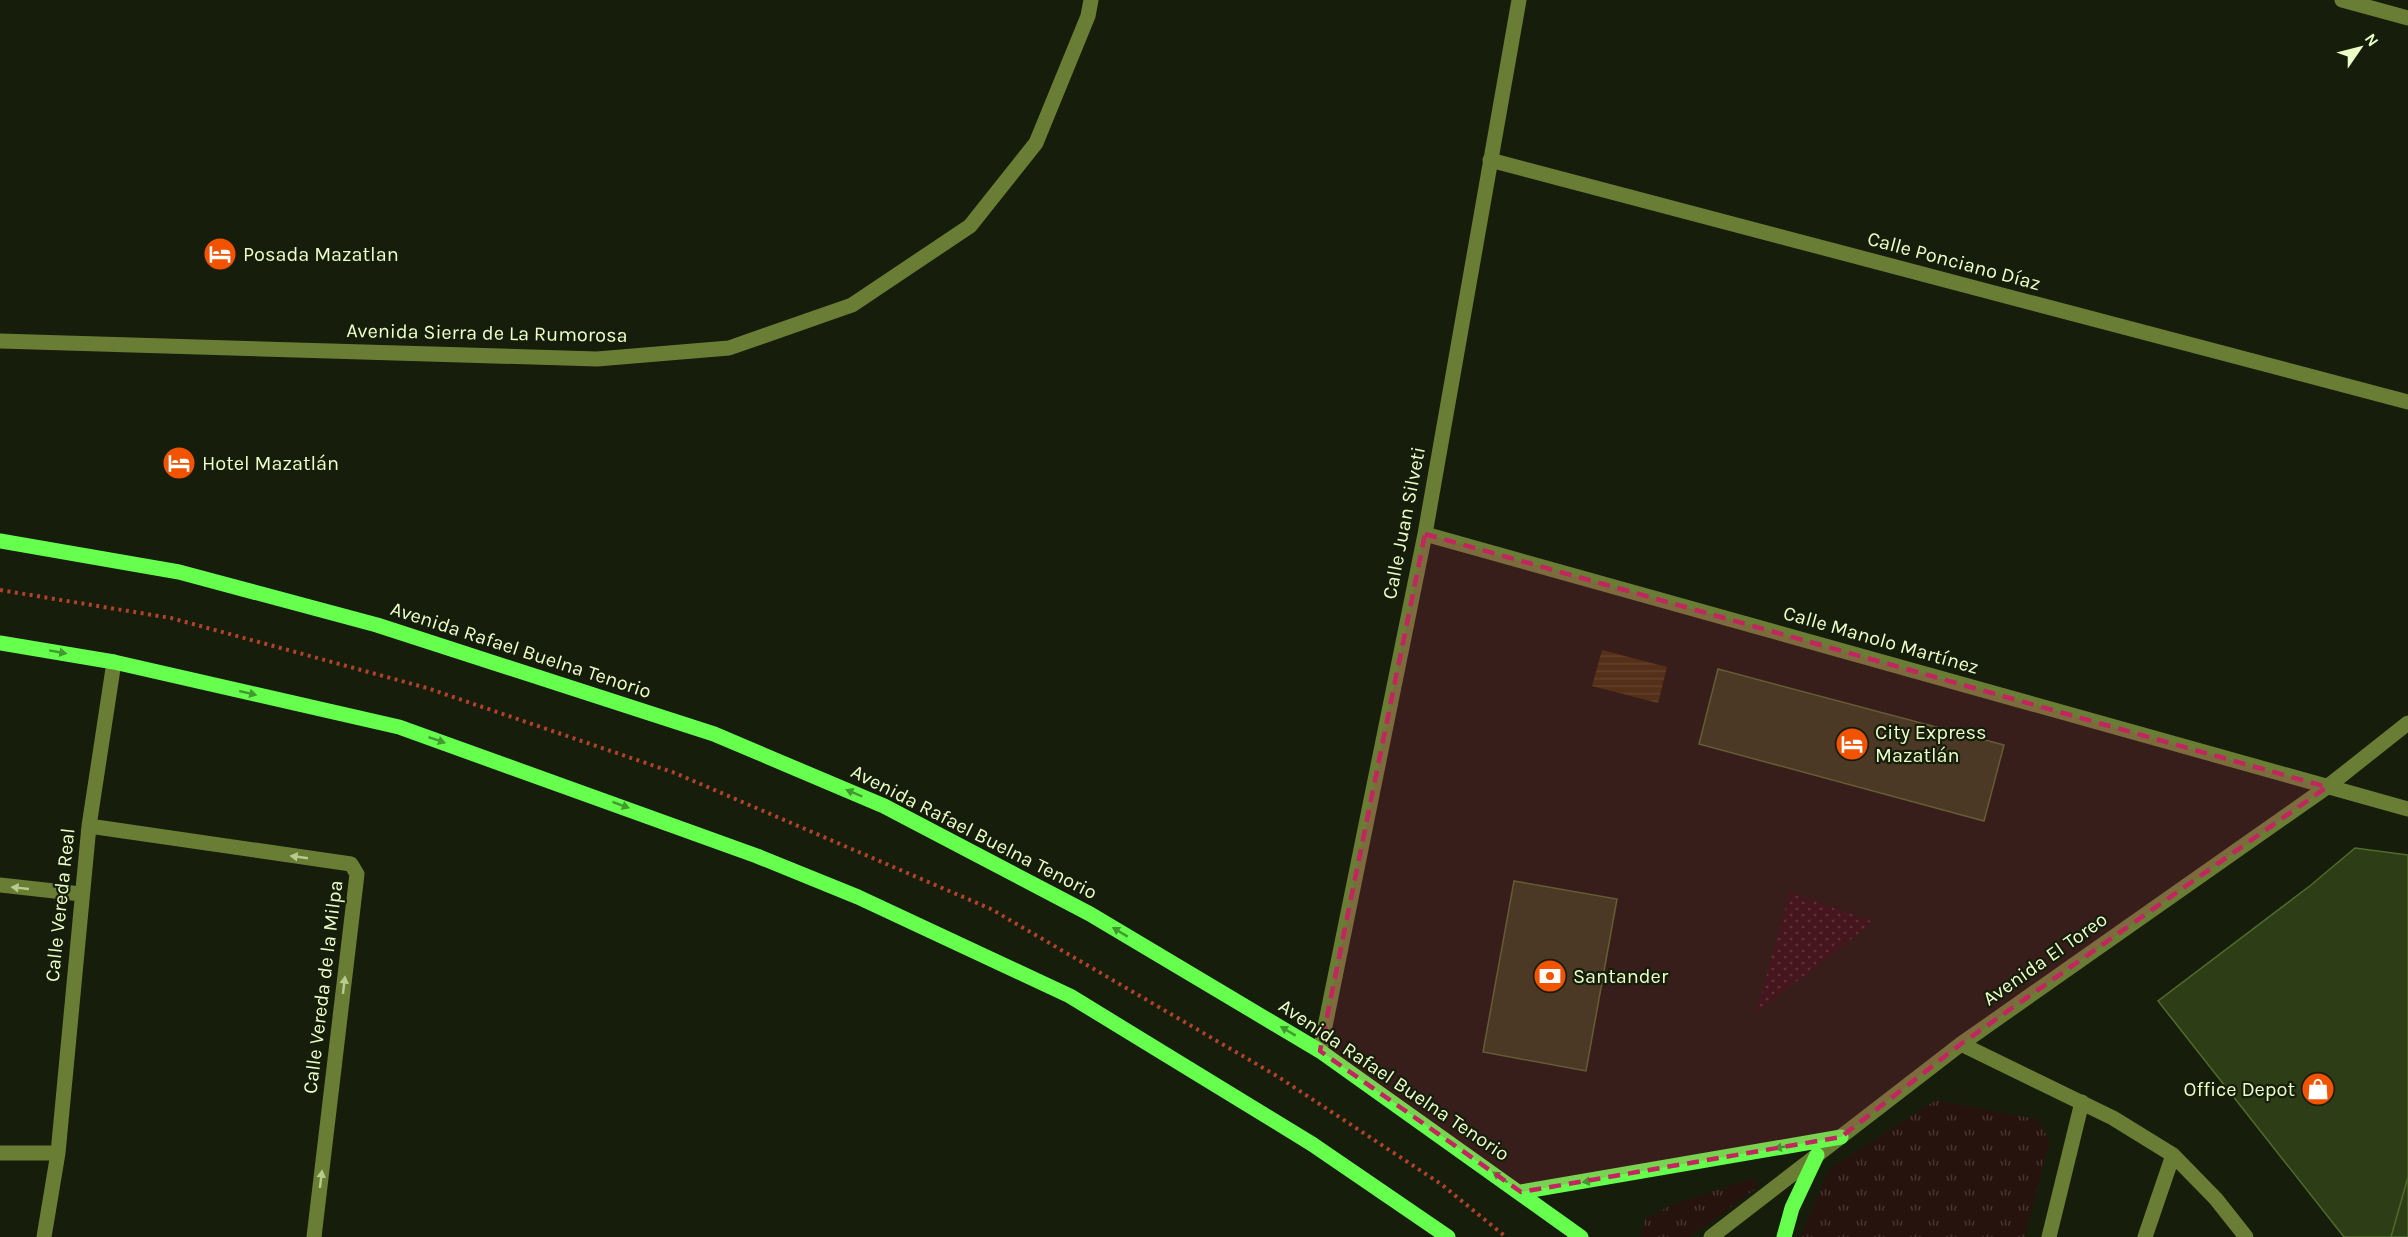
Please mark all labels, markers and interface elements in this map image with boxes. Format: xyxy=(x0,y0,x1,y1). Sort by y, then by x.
north arrow xyxy=(2330,18,2390,78)
text: N xyxy=(2361,30,2383,50)
street label: Calle Ponciano Díaz xyxy=(1865,227,2043,295)
hotel icon: Posada Mazatlan xyxy=(202,236,238,272)
place label: Posada Mazatlan xyxy=(243,243,399,266)
street label: Avenida Sierra de La Rumorosa xyxy=(346,319,628,347)
hotel icon: Hotel Mazatlán xyxy=(161,445,197,481)
street label: Calle Juan Silveti xyxy=(1378,445,1430,601)
place label: Hotel Mazatlán xyxy=(202,452,339,475)
street label: Avenida Rafael Buelna Tenorio xyxy=(388,597,654,703)
street label: Calle Manolo Martínez xyxy=(1781,601,1981,679)
one-way arrow xyxy=(48,648,67,657)
one-way arrow xyxy=(239,688,258,698)
place label: City Express Mazatlán xyxy=(1875,721,1986,767)
hotel icon: City Express Mazatlán xyxy=(1834,726,1870,762)
one-way arrow xyxy=(428,736,446,746)
street label: Avenida Rafael Buelna Tenorio xyxy=(847,760,1101,904)
one-way arrow xyxy=(845,788,863,797)
one-way arrow xyxy=(612,801,630,810)
street label: Calle Vereda Real xyxy=(40,827,80,983)
one-way arrow xyxy=(290,852,309,861)
street label: Calle Vereda de la Milpa xyxy=(298,879,348,1095)
one-way arrow xyxy=(10,883,29,892)
street label: Avenida El Toreo xyxy=(1978,908,2112,1010)
one-way arrow xyxy=(1112,926,1128,937)
bank icon: Santander xyxy=(1532,958,1568,994)
place label: Santander xyxy=(1573,965,1669,988)
one-way arrow xyxy=(340,976,349,995)
street label: Avenida Rafael Buelna Tenorio xyxy=(1274,994,1514,1166)
one-way arrow xyxy=(1280,1026,1296,1037)
shop icon: Office Depot xyxy=(2300,1071,2336,1107)
place label: Office Depot xyxy=(2183,1078,2295,1101)
one-way arrow xyxy=(1774,1143,1793,1152)
one-way arrow xyxy=(317,1169,326,1188)
one-way arrow xyxy=(1493,1171,1509,1183)
one-way arrow xyxy=(1581,1176,1600,1185)

